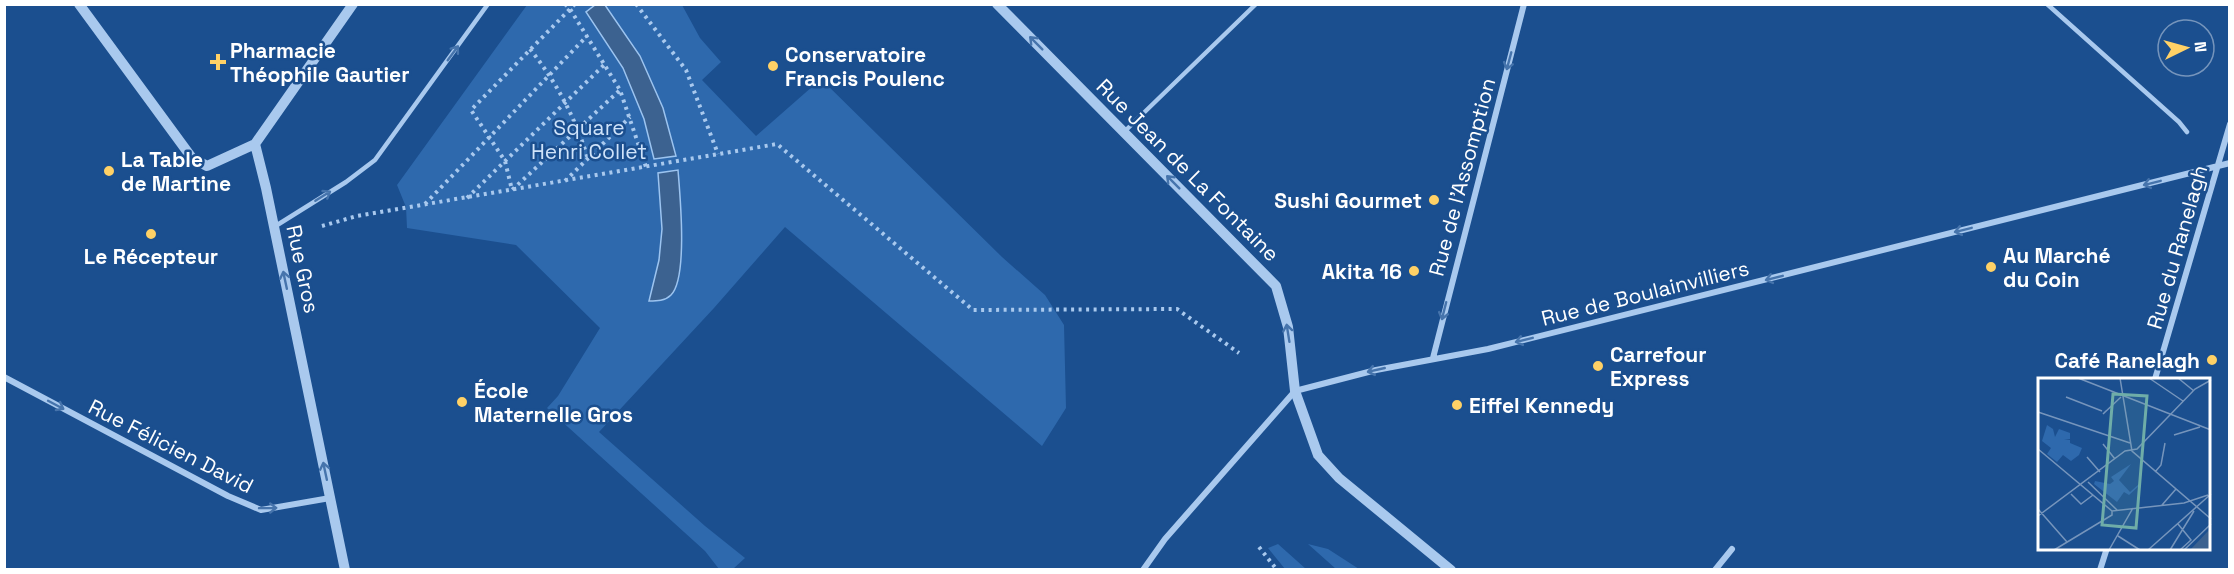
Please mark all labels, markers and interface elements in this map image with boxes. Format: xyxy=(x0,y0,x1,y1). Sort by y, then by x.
north arrow xyxy=(2156,18,2216,78)
one-way arrow xyxy=(1028,36,1043,51)
place label: Pharmacie Théophile Gautier xyxy=(230,37,410,88)
text: N xyxy=(2190,40,2211,53)
place label: Conservatoire Francis Poulenc xyxy=(785,41,945,92)
one-way arrow xyxy=(447,46,459,62)
one-way arrow xyxy=(1503,51,1514,70)
marker: Pharmacie Théophile Gautier xyxy=(211,55,225,69)
marker: Conservatoire Francis Poulenc xyxy=(766,59,780,73)
street label: Rue Jean de La Fontaine xyxy=(1091,73,1285,267)
street label: Rue de l'Assomption xyxy=(1423,75,1501,279)
park label: Square Henri Collet xyxy=(531,114,647,165)
place label: La Table de Martine xyxy=(121,146,231,197)
street label: Rue du Ranelagh xyxy=(2141,162,2213,332)
marker: La Table de Martine xyxy=(102,164,116,178)
one-way arrow xyxy=(1165,175,1180,189)
one-way arrow xyxy=(2143,177,2162,189)
place label: Sushi Gourmet xyxy=(1274,187,1422,214)
one-way arrow xyxy=(315,189,332,202)
marker: Sushi Gourmet xyxy=(1427,193,1441,207)
street label: Rue Gros xyxy=(281,222,325,316)
one-way arrow xyxy=(1954,225,1973,237)
marker: Le Récepteur xyxy=(144,227,158,241)
place label: Au Marché du Coin xyxy=(2003,242,2111,293)
place label: Le Récepteur xyxy=(84,243,218,270)
street label: Rue de Boulainvilliers xyxy=(1538,254,1752,332)
place label: Akita 16 xyxy=(1322,258,1402,285)
marker: Au Marché du Coin xyxy=(1984,260,1998,274)
marker: Akita 16 xyxy=(1407,264,1421,278)
one-way arrow xyxy=(279,271,290,290)
one-way arrow xyxy=(1765,272,1784,284)
one-way arrow xyxy=(1438,301,1450,320)
one-way arrow xyxy=(1283,323,1294,343)
one-way arrow xyxy=(1515,335,1534,346)
place label: Carrefour Express xyxy=(1610,341,1707,392)
place label: Café Ranelagh xyxy=(2055,347,2200,374)
marker: Café Ranelagh xyxy=(2205,353,2219,367)
marker: Carrefour Express xyxy=(1591,359,1605,373)
one-way arrow xyxy=(1366,365,1385,377)
place label: École Maternelle Gros xyxy=(474,377,633,428)
inset map xyxy=(2038,378,2210,550)
place label: Eiffel Kennedy xyxy=(1469,392,1614,419)
street label: Rue Félicien David xyxy=(84,393,258,499)
marker: École Maternelle Gros xyxy=(455,395,469,409)
marker: Eiffel Kennedy xyxy=(1450,398,1464,412)
one-way arrow xyxy=(47,399,64,411)
one-way arrow xyxy=(319,462,330,481)
one-way arrow xyxy=(257,502,277,514)

